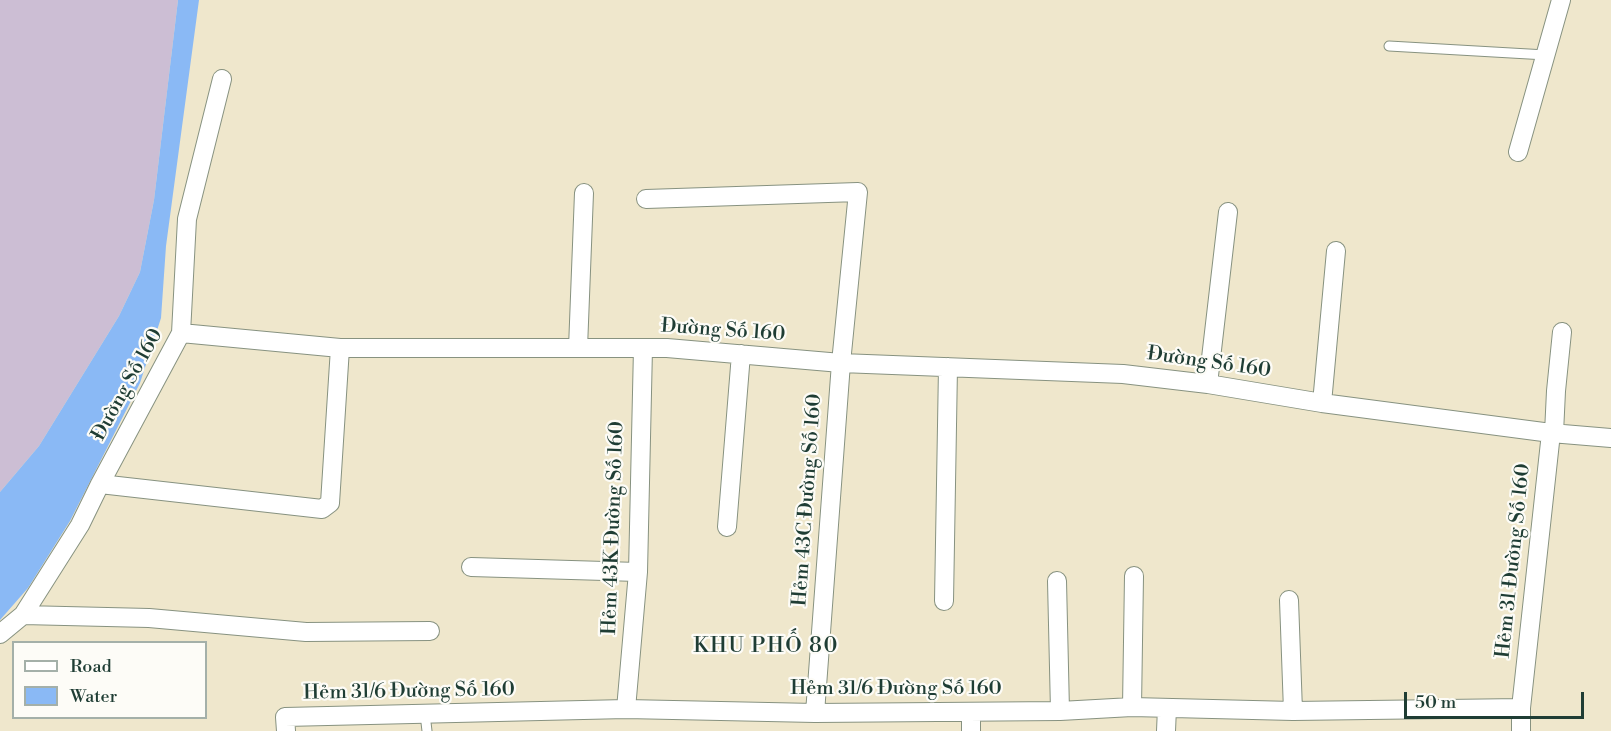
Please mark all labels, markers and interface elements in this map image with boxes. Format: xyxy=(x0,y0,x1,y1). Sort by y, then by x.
street label: Đường Số 160 xyxy=(660,315,786,347)
street label: Đường Số 160 xyxy=(87,325,169,445)
street label: Đường Số 160 xyxy=(1146,342,1272,384)
street label: Hẻm 43C Đường Số 160 xyxy=(789,393,827,607)
street label: Hẻm 43K Đường Số 160 xyxy=(598,421,630,635)
street label: Hẻm 31 Đường Số 160 xyxy=(1492,462,1536,660)
district label: KHU PHỐ 80 xyxy=(693,634,839,660)
legend xyxy=(12,641,207,719)
text: Road xyxy=(70,655,112,678)
street label: Hẻm 31/6 Đường Số 160 xyxy=(790,677,1002,701)
street label: Hẻm 31/6 Đường Số 160 xyxy=(303,678,515,706)
scale bar xyxy=(1407,680,1587,718)
text: Water xyxy=(70,685,117,708)
text: 50 m xyxy=(1415,691,1456,714)

